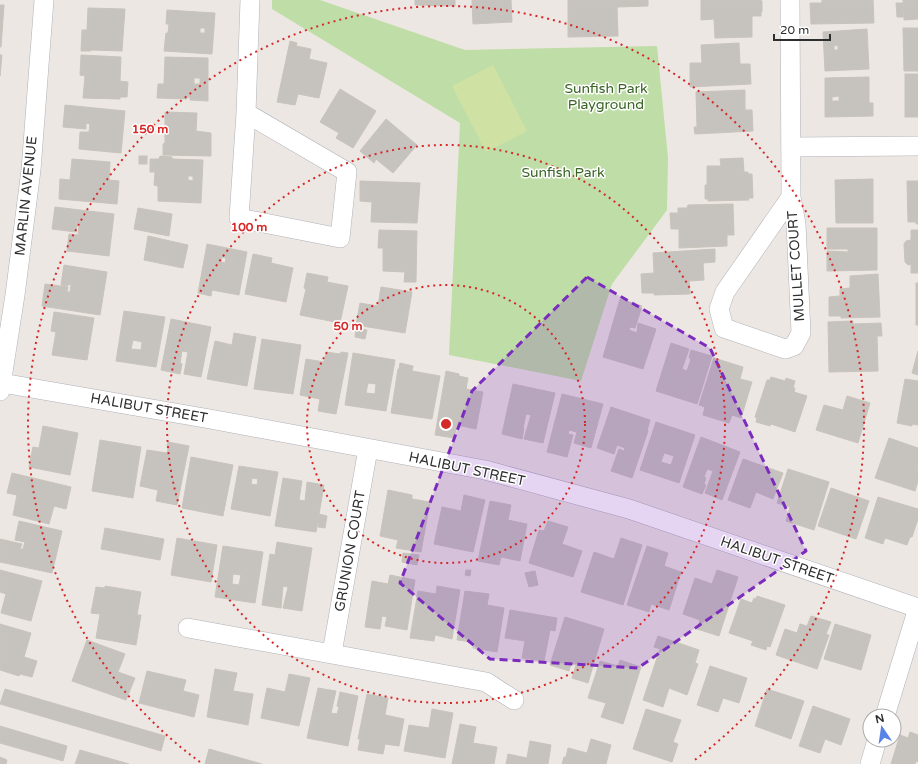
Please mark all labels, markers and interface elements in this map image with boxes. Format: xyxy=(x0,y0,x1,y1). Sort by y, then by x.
scale bar xyxy=(774,16,830,42)
text: 20 m xyxy=(780,23,809,37)
park label: Sunfish Park Playground xyxy=(564,80,648,113)
text: 150 m xyxy=(132,122,168,136)
street label: MARLIN AVENUE xyxy=(11,135,41,257)
park label: Sunfish Park xyxy=(521,164,605,181)
street label: MULLET COURT xyxy=(784,209,808,322)
text: 100 m xyxy=(231,220,267,234)
text: 50 m xyxy=(333,319,363,333)
street label: HALIBUT STREET xyxy=(89,389,209,427)
centre of rings xyxy=(439,417,453,431)
street label: HALIBUT STREET xyxy=(407,448,527,490)
street label: GRUNION COURT xyxy=(331,489,369,613)
street label: HALIBUT STREET xyxy=(718,533,836,587)
north arrow xyxy=(862,708,902,748)
text: N xyxy=(874,711,886,726)

